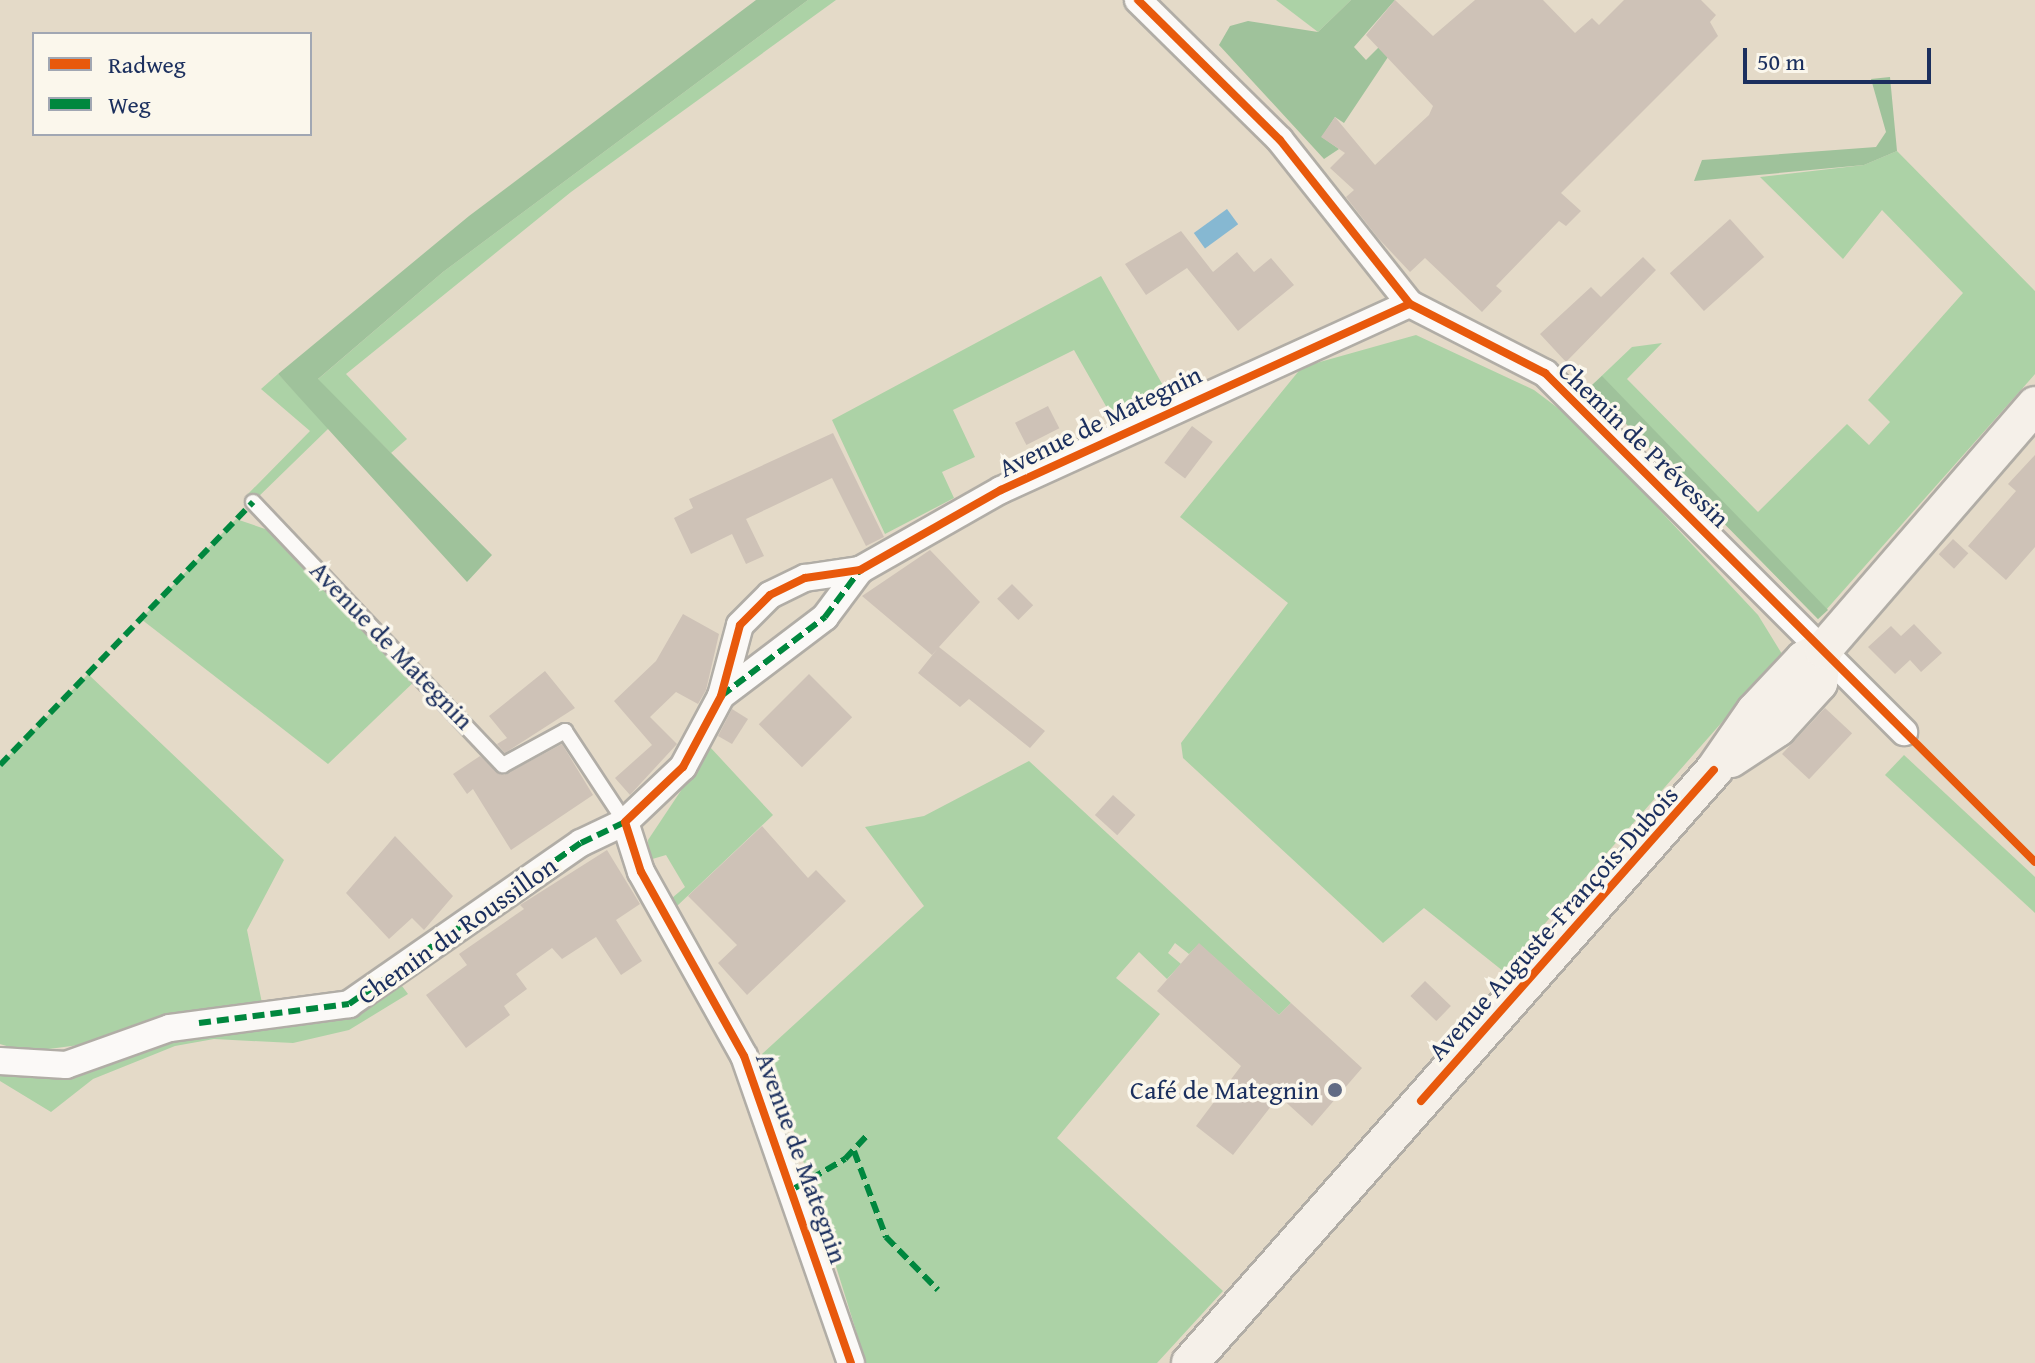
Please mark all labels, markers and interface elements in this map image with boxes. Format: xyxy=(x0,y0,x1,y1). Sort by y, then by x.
legend xyxy=(32,32,312,136)
scale bar xyxy=(1747,32,1935,82)
text: 50 m xyxy=(1757,44,1805,79)
text: Radweg xyxy=(108,47,186,82)
text: Weg xyxy=(108,87,151,122)
street label: Chemin de Prévessin xyxy=(1552,354,1736,534)
street label: Avenue de Mategnin xyxy=(993,358,1207,484)
street label: Avenue de Mategnin xyxy=(304,554,480,736)
street label: Avenue Auguste-François-Dubois xyxy=(1421,779,1685,1067)
street label: Chemin du Roussillon xyxy=(351,849,563,1011)
street label: Avenue de Mategnin xyxy=(749,1048,855,1268)
place label: Café de Mategnin xyxy=(1130,1074,1319,1106)
marker: Café de Mategnin xyxy=(1326,1081,1344,1099)

